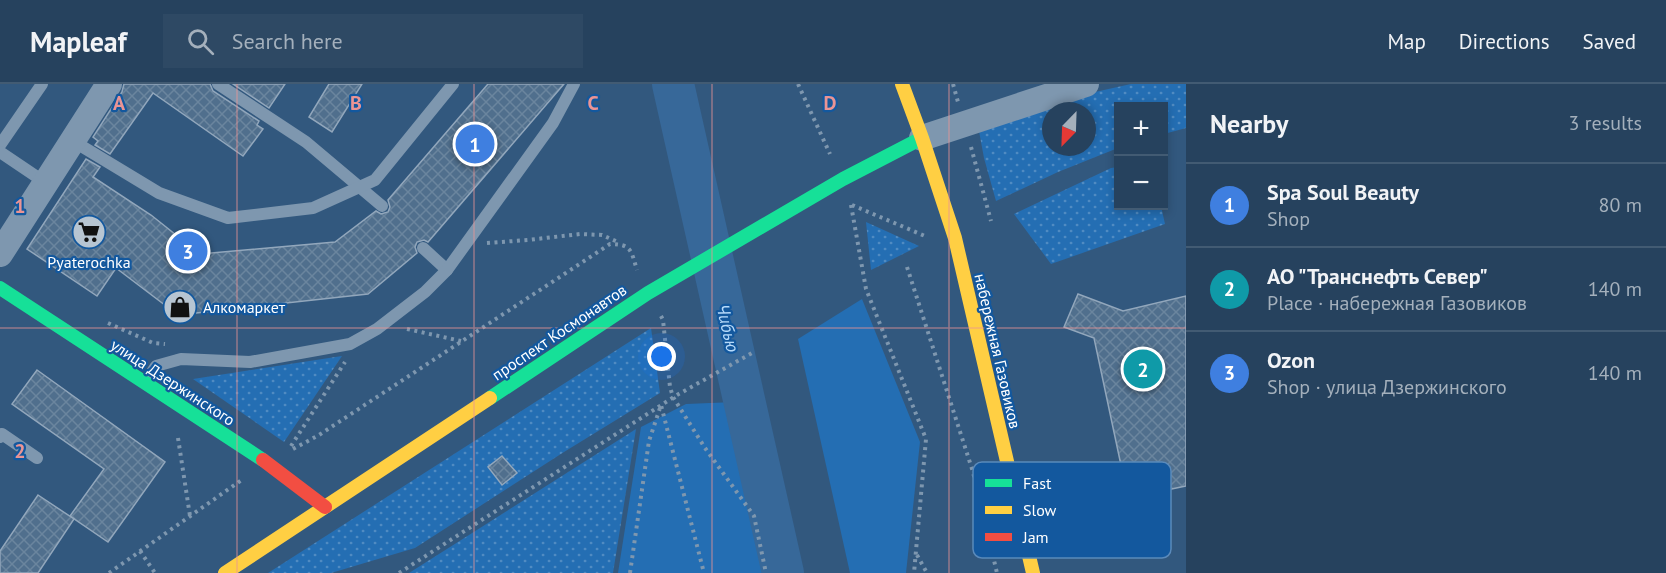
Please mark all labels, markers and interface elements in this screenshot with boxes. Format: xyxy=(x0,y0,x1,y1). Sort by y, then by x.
search box xyxy=(163,14,583,68)
text: Mapleaf xyxy=(30,23,127,60)
icon: search xyxy=(184,25,217,58)
text: Search here xyxy=(232,27,343,55)
text: Map xyxy=(1387,28,1426,55)
text: Directions xyxy=(1459,28,1550,55)
text: Saved xyxy=(1583,28,1636,55)
text: A xyxy=(113,90,126,116)
text: B xyxy=(350,90,362,116)
text: C xyxy=(587,90,599,116)
text: D xyxy=(824,90,837,116)
north arrow xyxy=(1042,102,1096,156)
map controls xyxy=(1114,102,1168,210)
button: + xyxy=(1114,102,1168,156)
text: Nearby xyxy=(1210,107,1288,140)
text: 3 results xyxy=(1569,110,1642,136)
pin: 1 xyxy=(456,122,494,166)
button: − xyxy=(1114,156,1168,210)
text: Spa Soul Beauty xyxy=(1267,178,1419,206)
text: 1 xyxy=(1224,192,1235,218)
text: 80 m xyxy=(1599,192,1642,218)
text: 1 xyxy=(14,193,26,219)
text: Shop xyxy=(1267,206,1310,232)
supermarket icon: Pyaterochka xyxy=(71,214,107,250)
pin: 3 xyxy=(168,228,207,274)
place label: Pyaterochka xyxy=(47,252,131,272)
text: АО "Транснефть Север" xyxy=(1267,262,1488,290)
street label: набережная Газовиков xyxy=(970,271,1026,431)
text: 2 xyxy=(1224,276,1235,302)
text: 140 m xyxy=(1588,276,1642,302)
street label: проспект Космонавтов xyxy=(488,279,630,385)
shop icon: Алкомаркет xyxy=(162,289,198,325)
text: Place · набережная Газовиков xyxy=(1267,290,1527,316)
place label: Алкомаркет xyxy=(203,297,286,317)
water label: Чибью xyxy=(711,302,745,354)
street label: улица Дзержинского xyxy=(107,334,239,430)
your location xyxy=(647,342,676,371)
pin: 2 xyxy=(1124,346,1162,392)
text: Ozon xyxy=(1267,346,1315,374)
text: 3 xyxy=(1224,360,1235,386)
text: 140 m xyxy=(1588,360,1642,386)
text: Shop · улица Дзержинского xyxy=(1267,374,1507,400)
text: 2 xyxy=(14,438,26,464)
legend xyxy=(973,462,1171,558)
text: Fast xyxy=(1023,473,1052,493)
text: Slow xyxy=(1023,500,1057,520)
text: Jam xyxy=(1022,527,1049,547)

